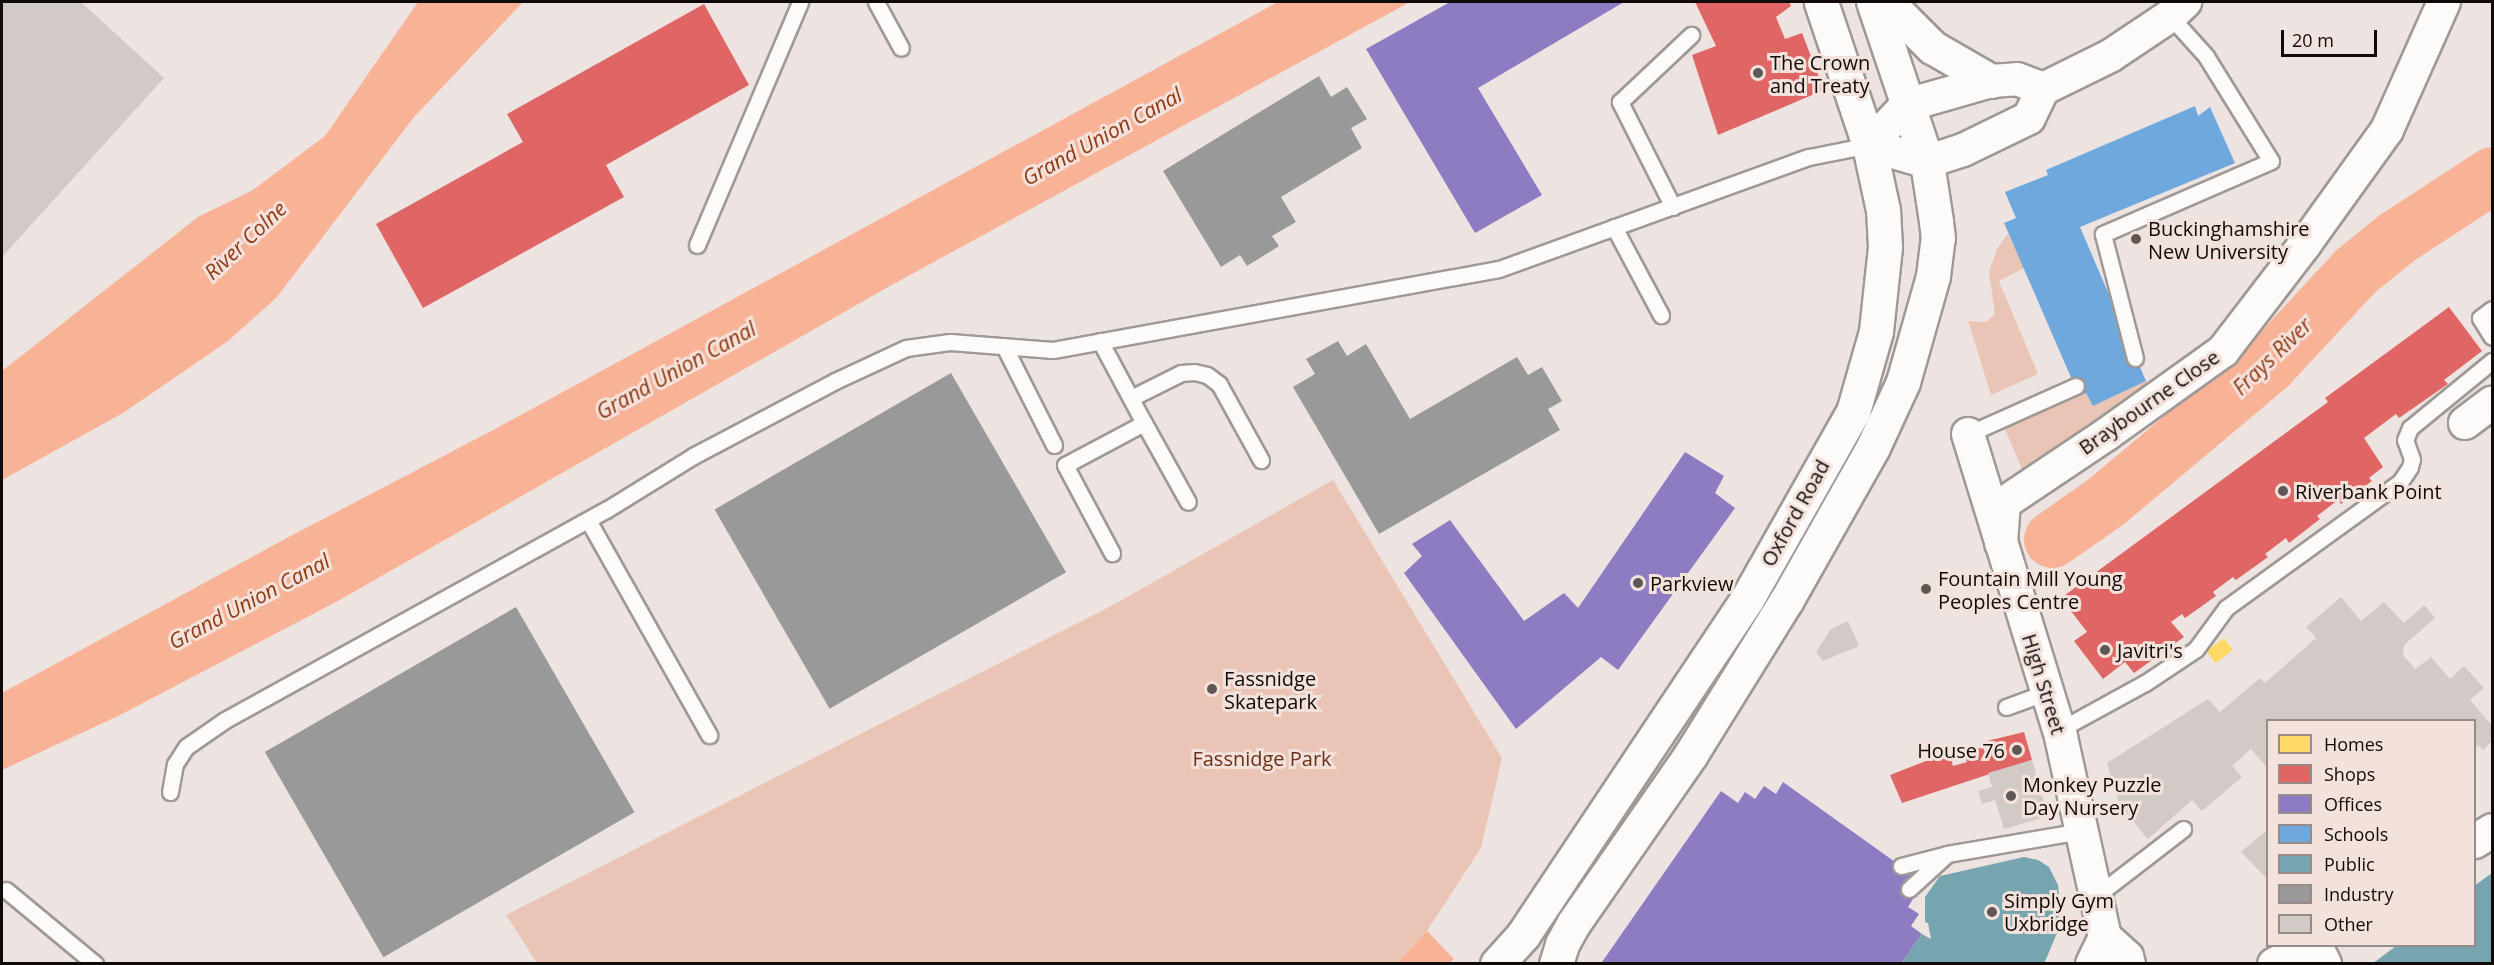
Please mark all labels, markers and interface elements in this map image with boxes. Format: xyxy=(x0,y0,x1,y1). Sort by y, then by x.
scale bar xyxy=(2284,18,2380,56)
text: 20 m xyxy=(2292,28,2334,52)
place label: The Crown and Treaty xyxy=(1770,50,1870,97)
marker: The Crown and Treaty xyxy=(1751,66,1765,80)
water label: Grand Union Canal xyxy=(1018,82,1186,190)
water label: River Colne xyxy=(199,196,291,284)
place label: Buckinghamshire New University xyxy=(2148,216,2310,263)
marker: Buckinghamshire New University xyxy=(2129,232,2143,246)
water label: Frays River xyxy=(2227,312,2317,400)
water label: Grand Union Canal xyxy=(592,316,760,424)
street label: Braybourne Close xyxy=(2074,345,2224,459)
street label: Oxford Road xyxy=(1756,456,1834,570)
place label: Riverbank Point xyxy=(2295,479,2442,503)
marker: Riverbank Point xyxy=(2276,484,2290,498)
water label: Grand Union Canal xyxy=(164,548,334,654)
place label: Fountain Mill Young Peoples Centre xyxy=(1938,566,2123,613)
place label: Parkview xyxy=(1650,571,1734,595)
marker: Parkview xyxy=(1631,576,1645,590)
marker: Fountain Mill Young Peoples Centre xyxy=(1919,582,1933,596)
street label: High Street xyxy=(2017,631,2071,737)
place label: Javitri's xyxy=(2117,638,2183,662)
marker: Javitri's xyxy=(2098,643,2112,657)
place label: Fassnidge Skatepark xyxy=(1224,666,1317,713)
marker: Fassnidge Skatepark xyxy=(1205,682,1219,696)
legend xyxy=(2266,719,2476,947)
text: Homes xyxy=(2324,732,2383,756)
place label: House 76 xyxy=(1917,738,2005,762)
marker: House 76 xyxy=(2010,743,2024,757)
park label: Fassnidge Park xyxy=(1192,746,1332,770)
text: Shops xyxy=(2324,762,2375,786)
place label: Monkey Puzzle Day Nursery xyxy=(2023,772,2162,819)
marker: Monkey Puzzle Day Nursery xyxy=(2004,789,2018,803)
text: Offices xyxy=(2324,792,2382,816)
text: Schools xyxy=(2324,822,2388,846)
text: Public xyxy=(2324,852,2375,876)
text: Industry xyxy=(2324,882,2394,906)
place label: Simply Gym Uxbridge xyxy=(2004,888,2114,935)
marker: Simply Gym Uxbridge xyxy=(1985,905,1999,919)
text: Other xyxy=(2324,912,2373,936)

